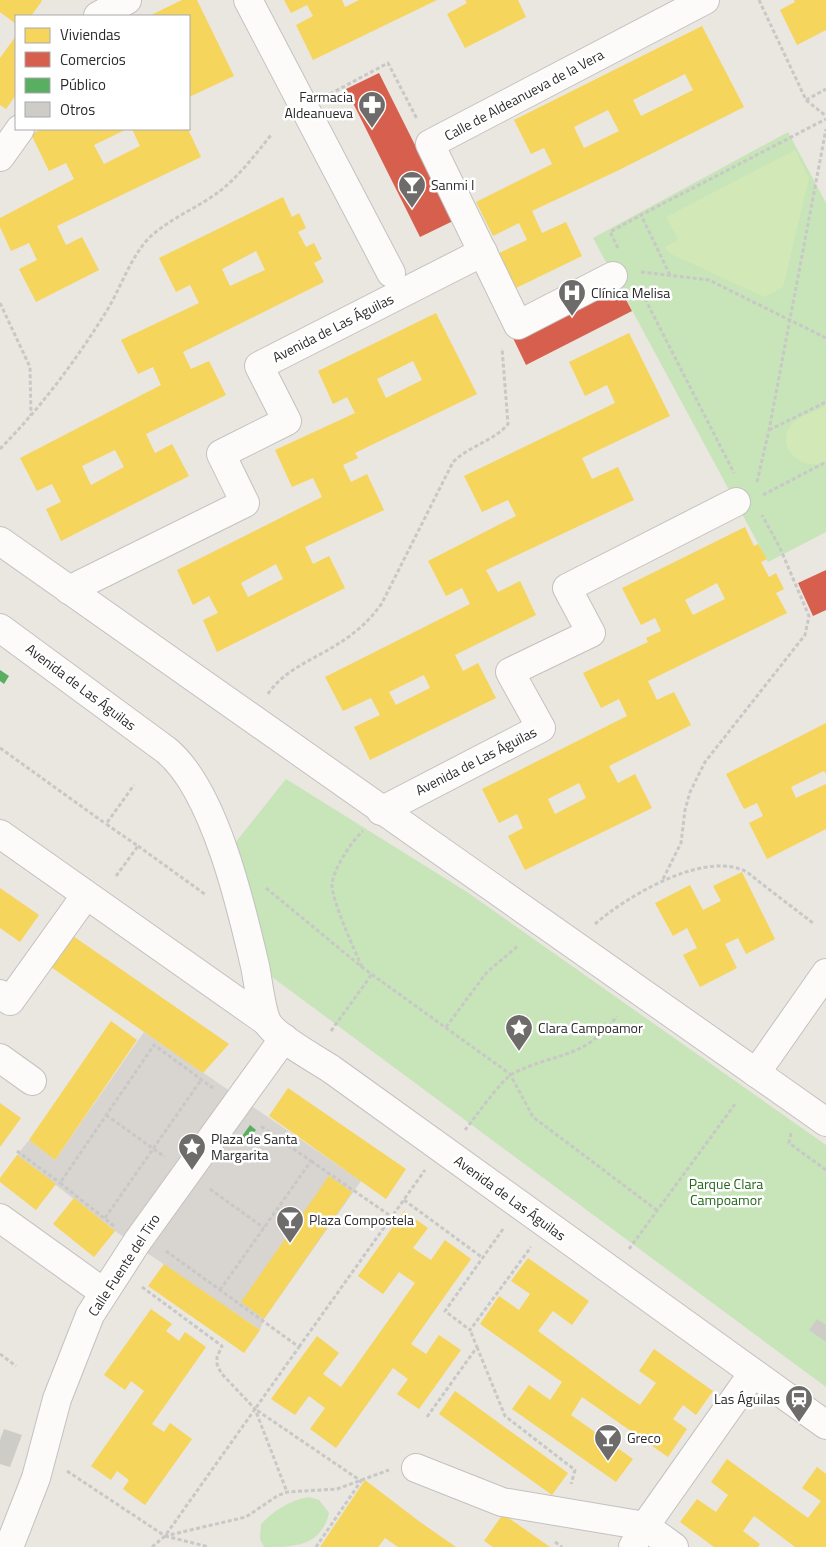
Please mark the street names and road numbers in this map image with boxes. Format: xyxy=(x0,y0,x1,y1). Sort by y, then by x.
street label: Calle de Aldeanueva de la Vera xyxy=(440,44,607,146)
street label: Avenida de Las Águilas xyxy=(269,288,397,367)
street label: Avenida de Las Águilas xyxy=(22,638,141,735)
street label: Avenida de Las Águilas xyxy=(412,721,540,800)
street label: Avenida de Las Águilas xyxy=(450,1150,570,1245)
street label: Calle Fuente del Tiro xyxy=(82,1209,165,1320)

